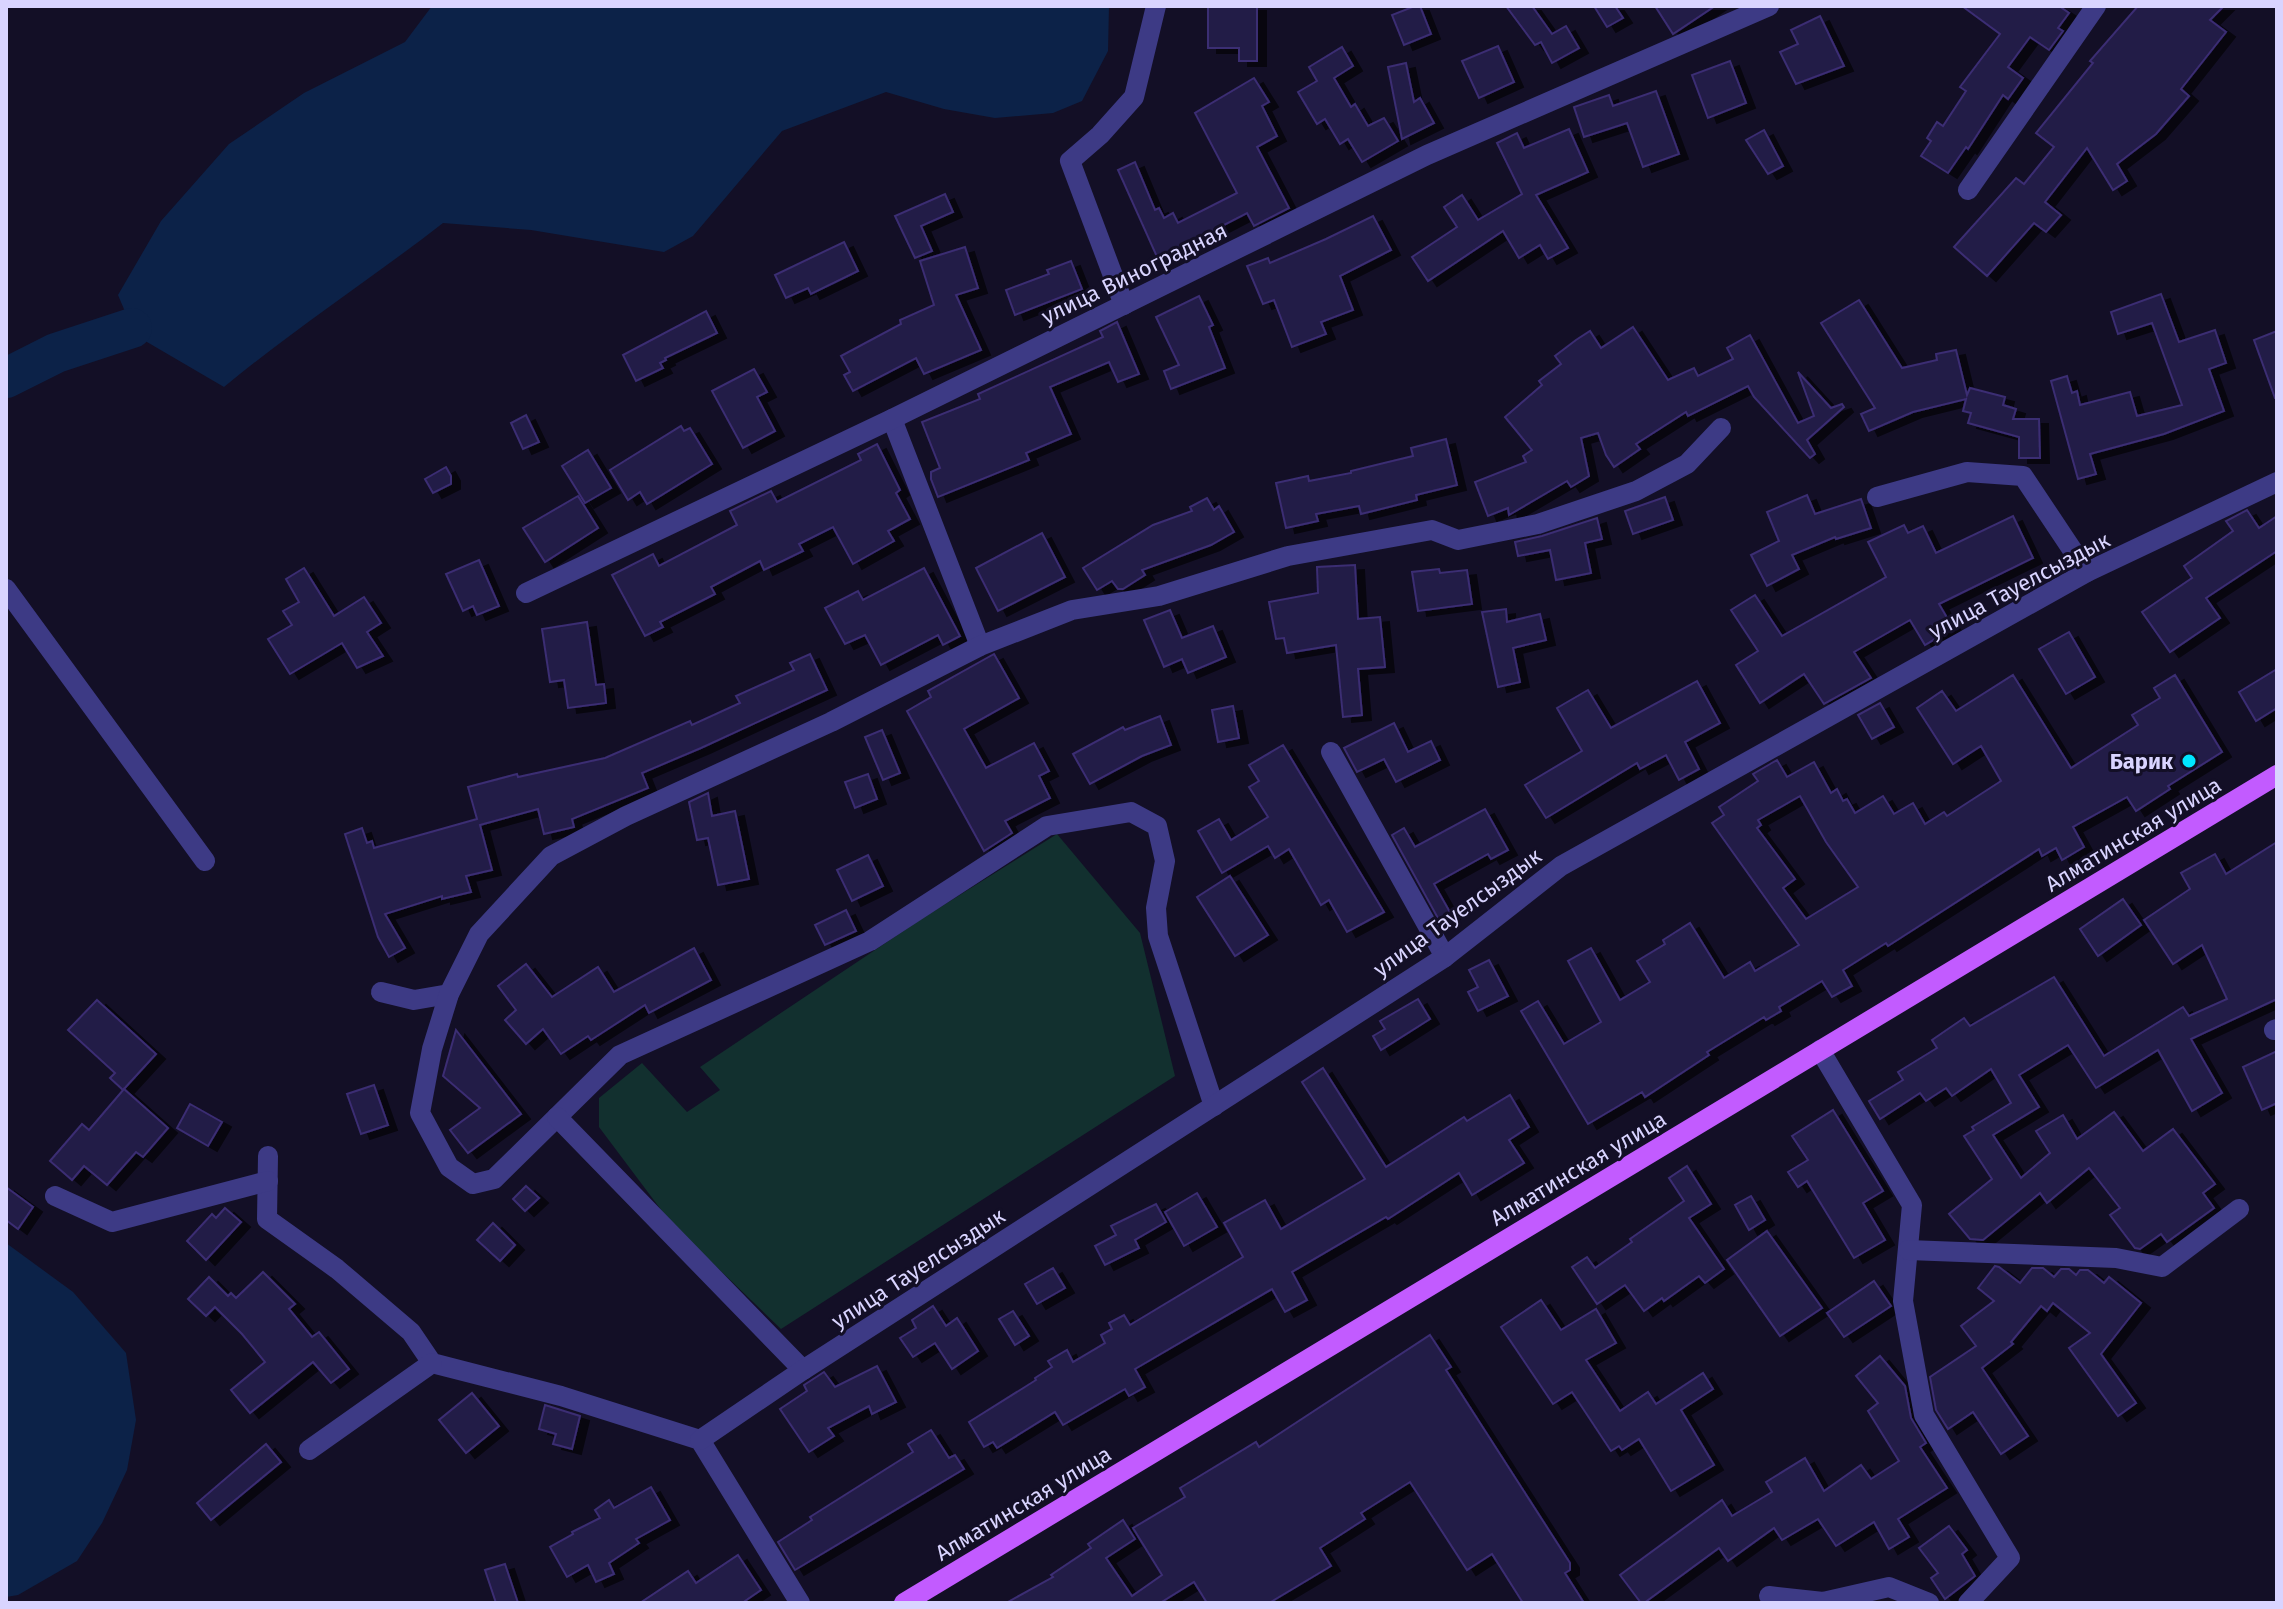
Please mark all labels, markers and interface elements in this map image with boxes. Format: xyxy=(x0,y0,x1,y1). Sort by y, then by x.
street label: улица Виноградная xyxy=(1037,217,1231,330)
street label: улица Тауелсыздык xyxy=(1924,526,2115,645)
place label: Барик xyxy=(2110,748,2174,775)
marker: Барик xyxy=(2180,752,2198,770)
street label: Алматинская улица xyxy=(2040,771,2226,898)
street label: улица Тауелсыздык xyxy=(1368,842,1547,983)
street label: Алматинская улица xyxy=(1485,1105,1671,1232)
street label: улица Тауелсыздык xyxy=(826,1202,1011,1335)
street label: Алматинская улица xyxy=(930,1440,1116,1567)

